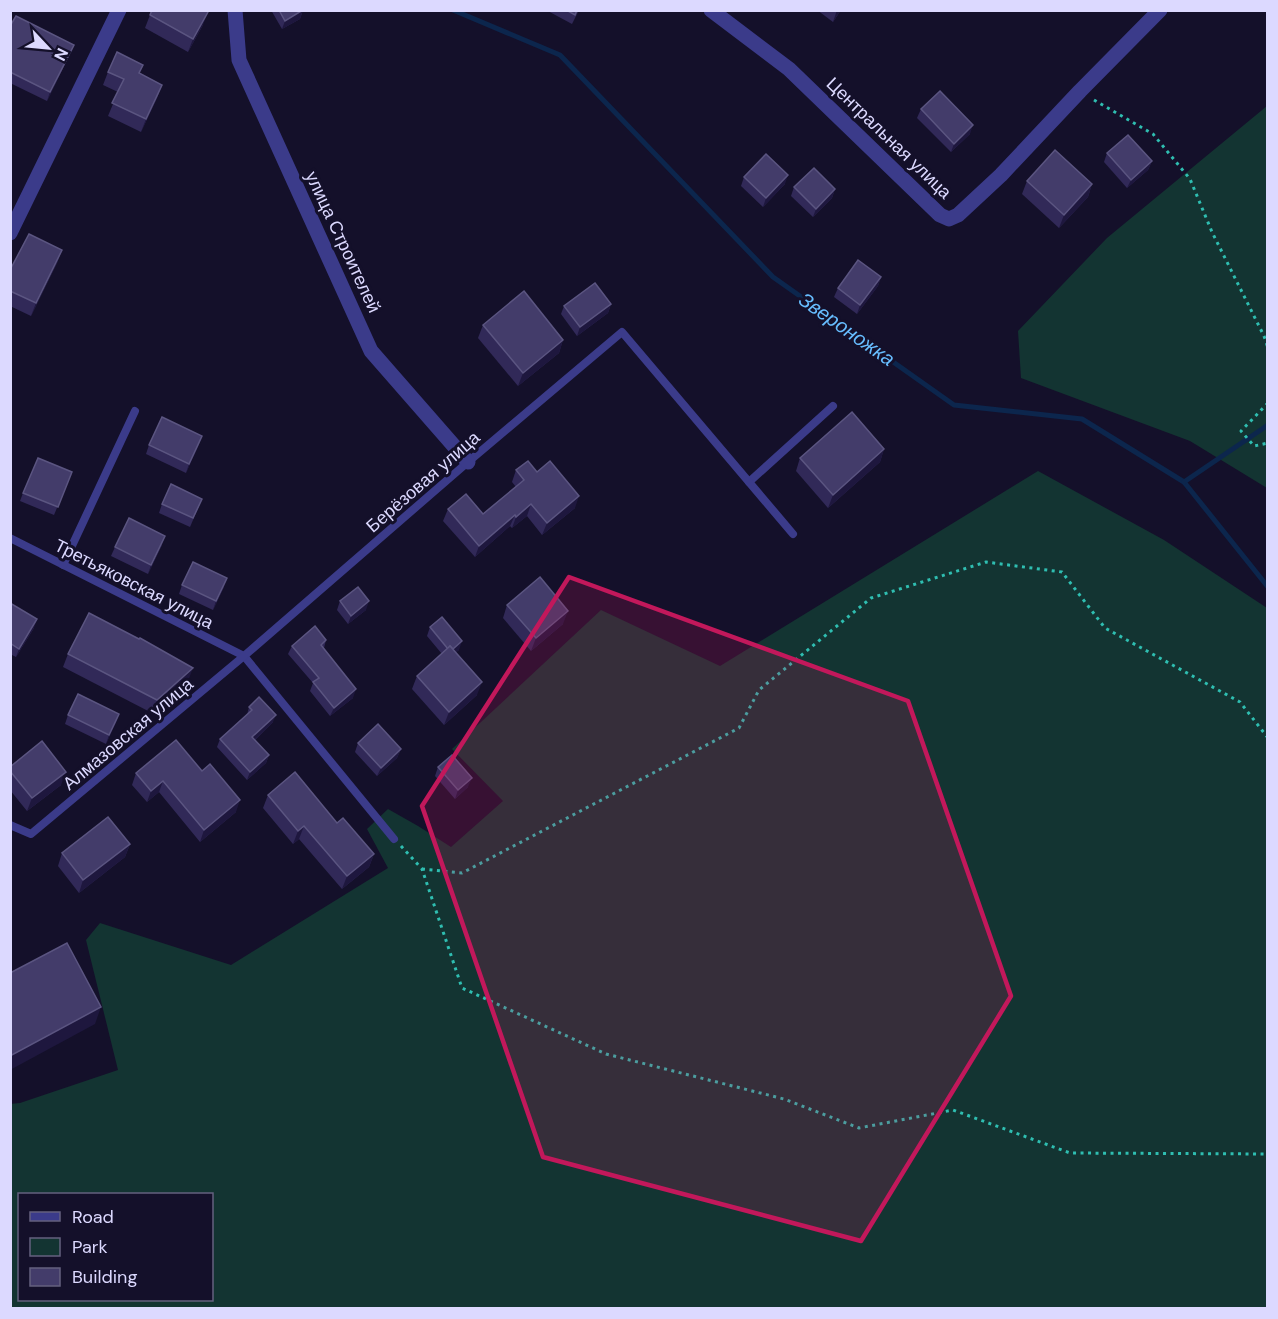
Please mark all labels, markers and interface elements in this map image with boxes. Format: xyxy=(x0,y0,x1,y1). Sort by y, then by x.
north arrow xyxy=(18,18,78,78)
text: N xyxy=(49,45,73,64)
street label: Центральная улица xyxy=(821,72,958,205)
street label: улица Строителей xyxy=(300,167,386,317)
water label: Звероножка xyxy=(794,286,900,372)
street label: Берёзовая улица xyxy=(361,425,486,538)
street label: Третьяковская улица xyxy=(50,533,219,635)
street label: Алмазовская улица xyxy=(58,672,199,796)
legend xyxy=(18,1193,213,1301)
text: Road xyxy=(72,1205,114,1229)
text: Park xyxy=(72,1235,108,1259)
text: Building xyxy=(72,1265,137,1289)

